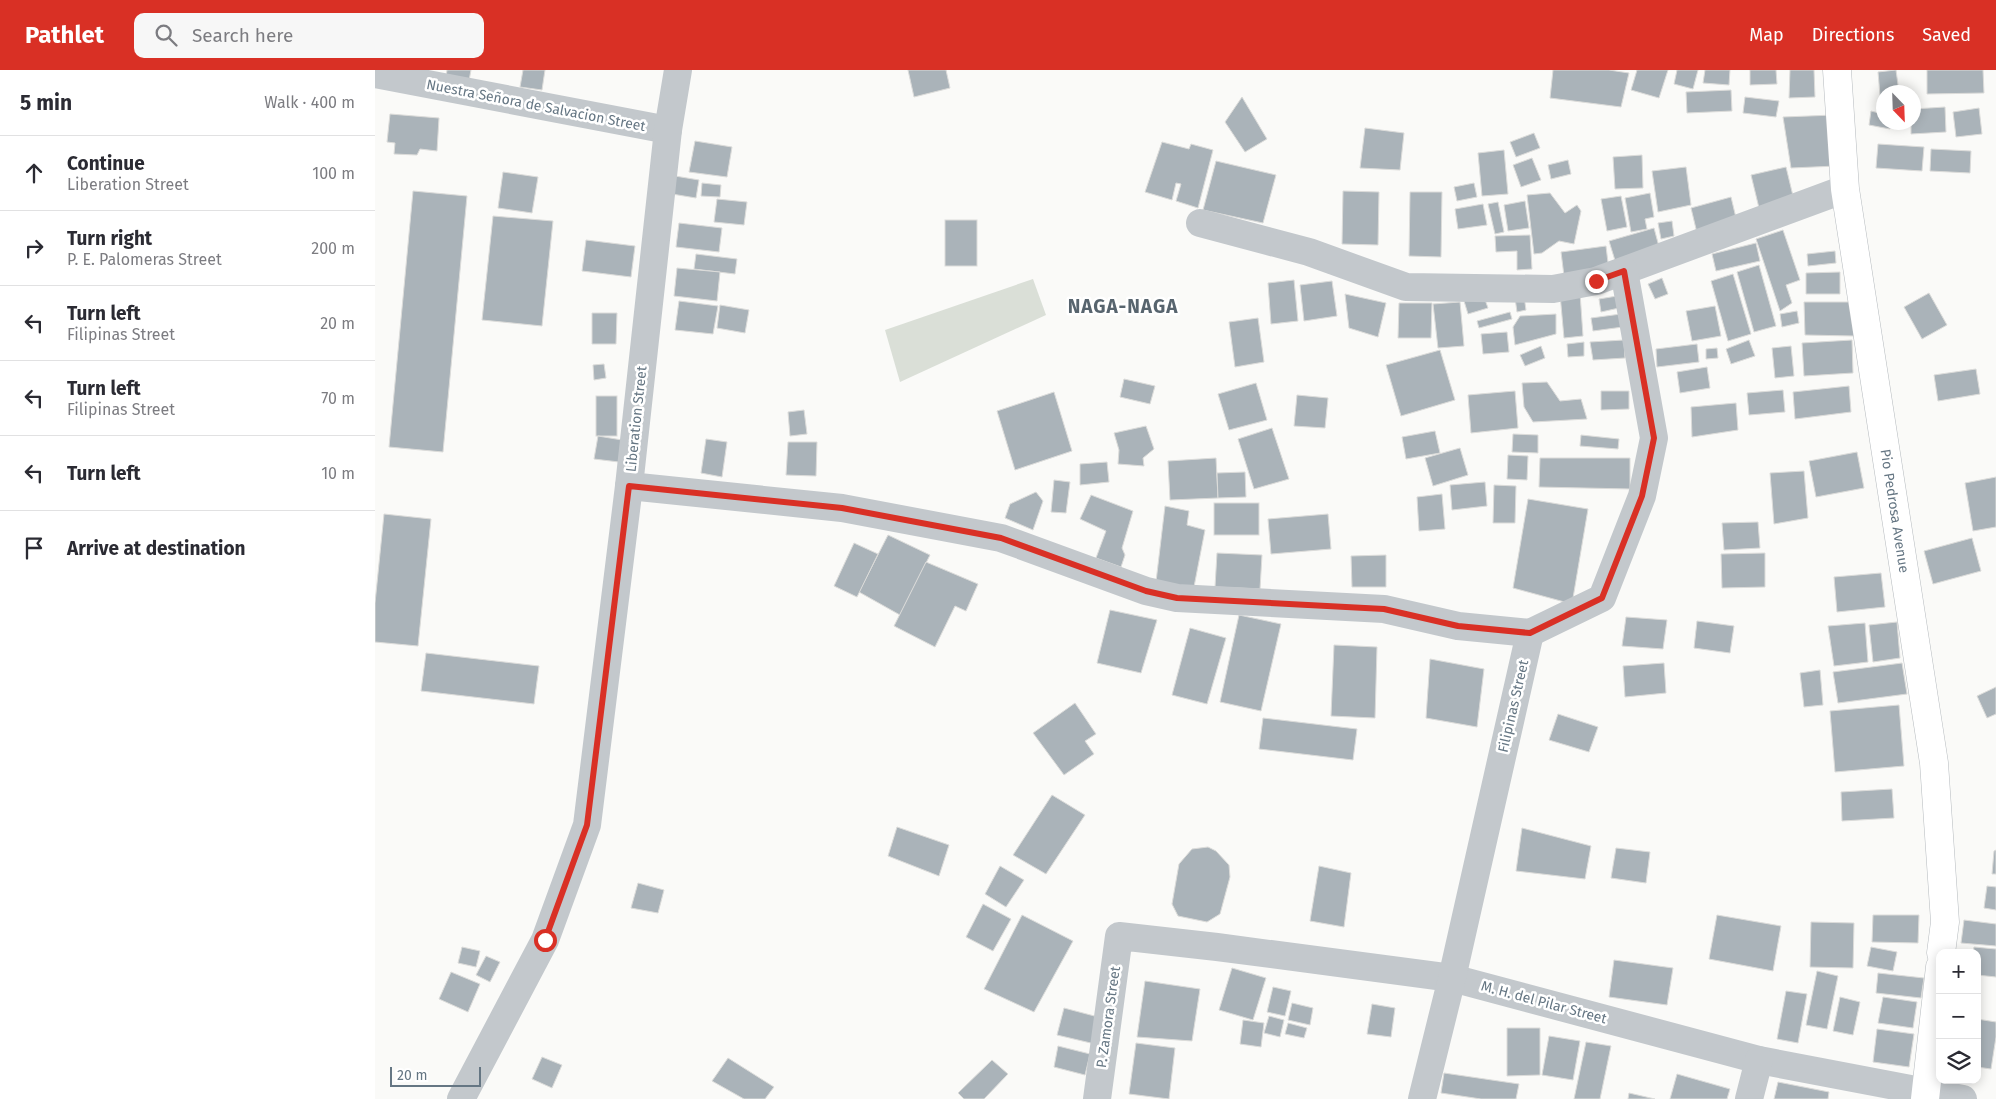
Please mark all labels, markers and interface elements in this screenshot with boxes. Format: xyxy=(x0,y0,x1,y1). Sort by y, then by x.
search box xyxy=(134,13,484,58)
text: Pathlet xyxy=(25,21,104,49)
icon: search xyxy=(152,21,180,49)
text: Search here xyxy=(192,24,293,47)
text: Map xyxy=(1749,24,1784,46)
text: Directions xyxy=(1812,24,1894,46)
text: Saved xyxy=(1922,24,1971,46)
street label: Nuestra Señora de Salvacion Street xyxy=(425,76,648,135)
north arrow xyxy=(1876,85,1921,130)
text: 5 min xyxy=(20,90,72,116)
text: Walk · 400 m xyxy=(264,93,355,112)
text: Continue xyxy=(67,152,145,175)
icon: ahead xyxy=(20,159,48,187)
text: 100 m xyxy=(312,164,355,183)
text: Liberation Street xyxy=(67,175,189,194)
text: Turn right xyxy=(67,227,152,250)
icon: right xyxy=(20,234,48,262)
text: 200 m xyxy=(311,239,355,258)
text: P. E. Palomeras Street xyxy=(67,250,222,269)
route end xyxy=(1585,270,1608,293)
district label: NAGA-NAGA xyxy=(1068,295,1178,318)
text: Turn left xyxy=(67,302,141,325)
icon: left xyxy=(20,309,48,337)
text: 20 m xyxy=(320,314,355,333)
text: Filipinas Street xyxy=(67,325,175,344)
street label: Liberation Street xyxy=(622,364,651,473)
text: Turn left xyxy=(67,377,141,400)
icon: left xyxy=(20,384,48,412)
text: 70 m xyxy=(321,389,355,408)
text: Filipinas Street xyxy=(67,400,175,419)
street label: Pio Pedrosa Avenue xyxy=(1876,448,1912,574)
icon: left xyxy=(20,459,48,487)
text: Turn left xyxy=(67,462,141,485)
text: 10 m xyxy=(321,464,355,483)
icon: arrive xyxy=(20,534,48,562)
text: Arrive at destination xyxy=(67,537,246,560)
street label: Filipinas Street xyxy=(1495,657,1533,754)
route start xyxy=(534,929,557,952)
map controls xyxy=(1936,949,1981,1084)
button: + xyxy=(1936,949,1981,994)
street label: P. Zamora Street xyxy=(1093,964,1124,1069)
street label: M. H. del Pilar Street xyxy=(1479,978,1609,1028)
button: − xyxy=(1936,994,1981,1039)
button: layers xyxy=(1936,1039,1981,1084)
scale bar xyxy=(390,1064,481,1087)
text: 20 m xyxy=(397,1067,427,1084)

